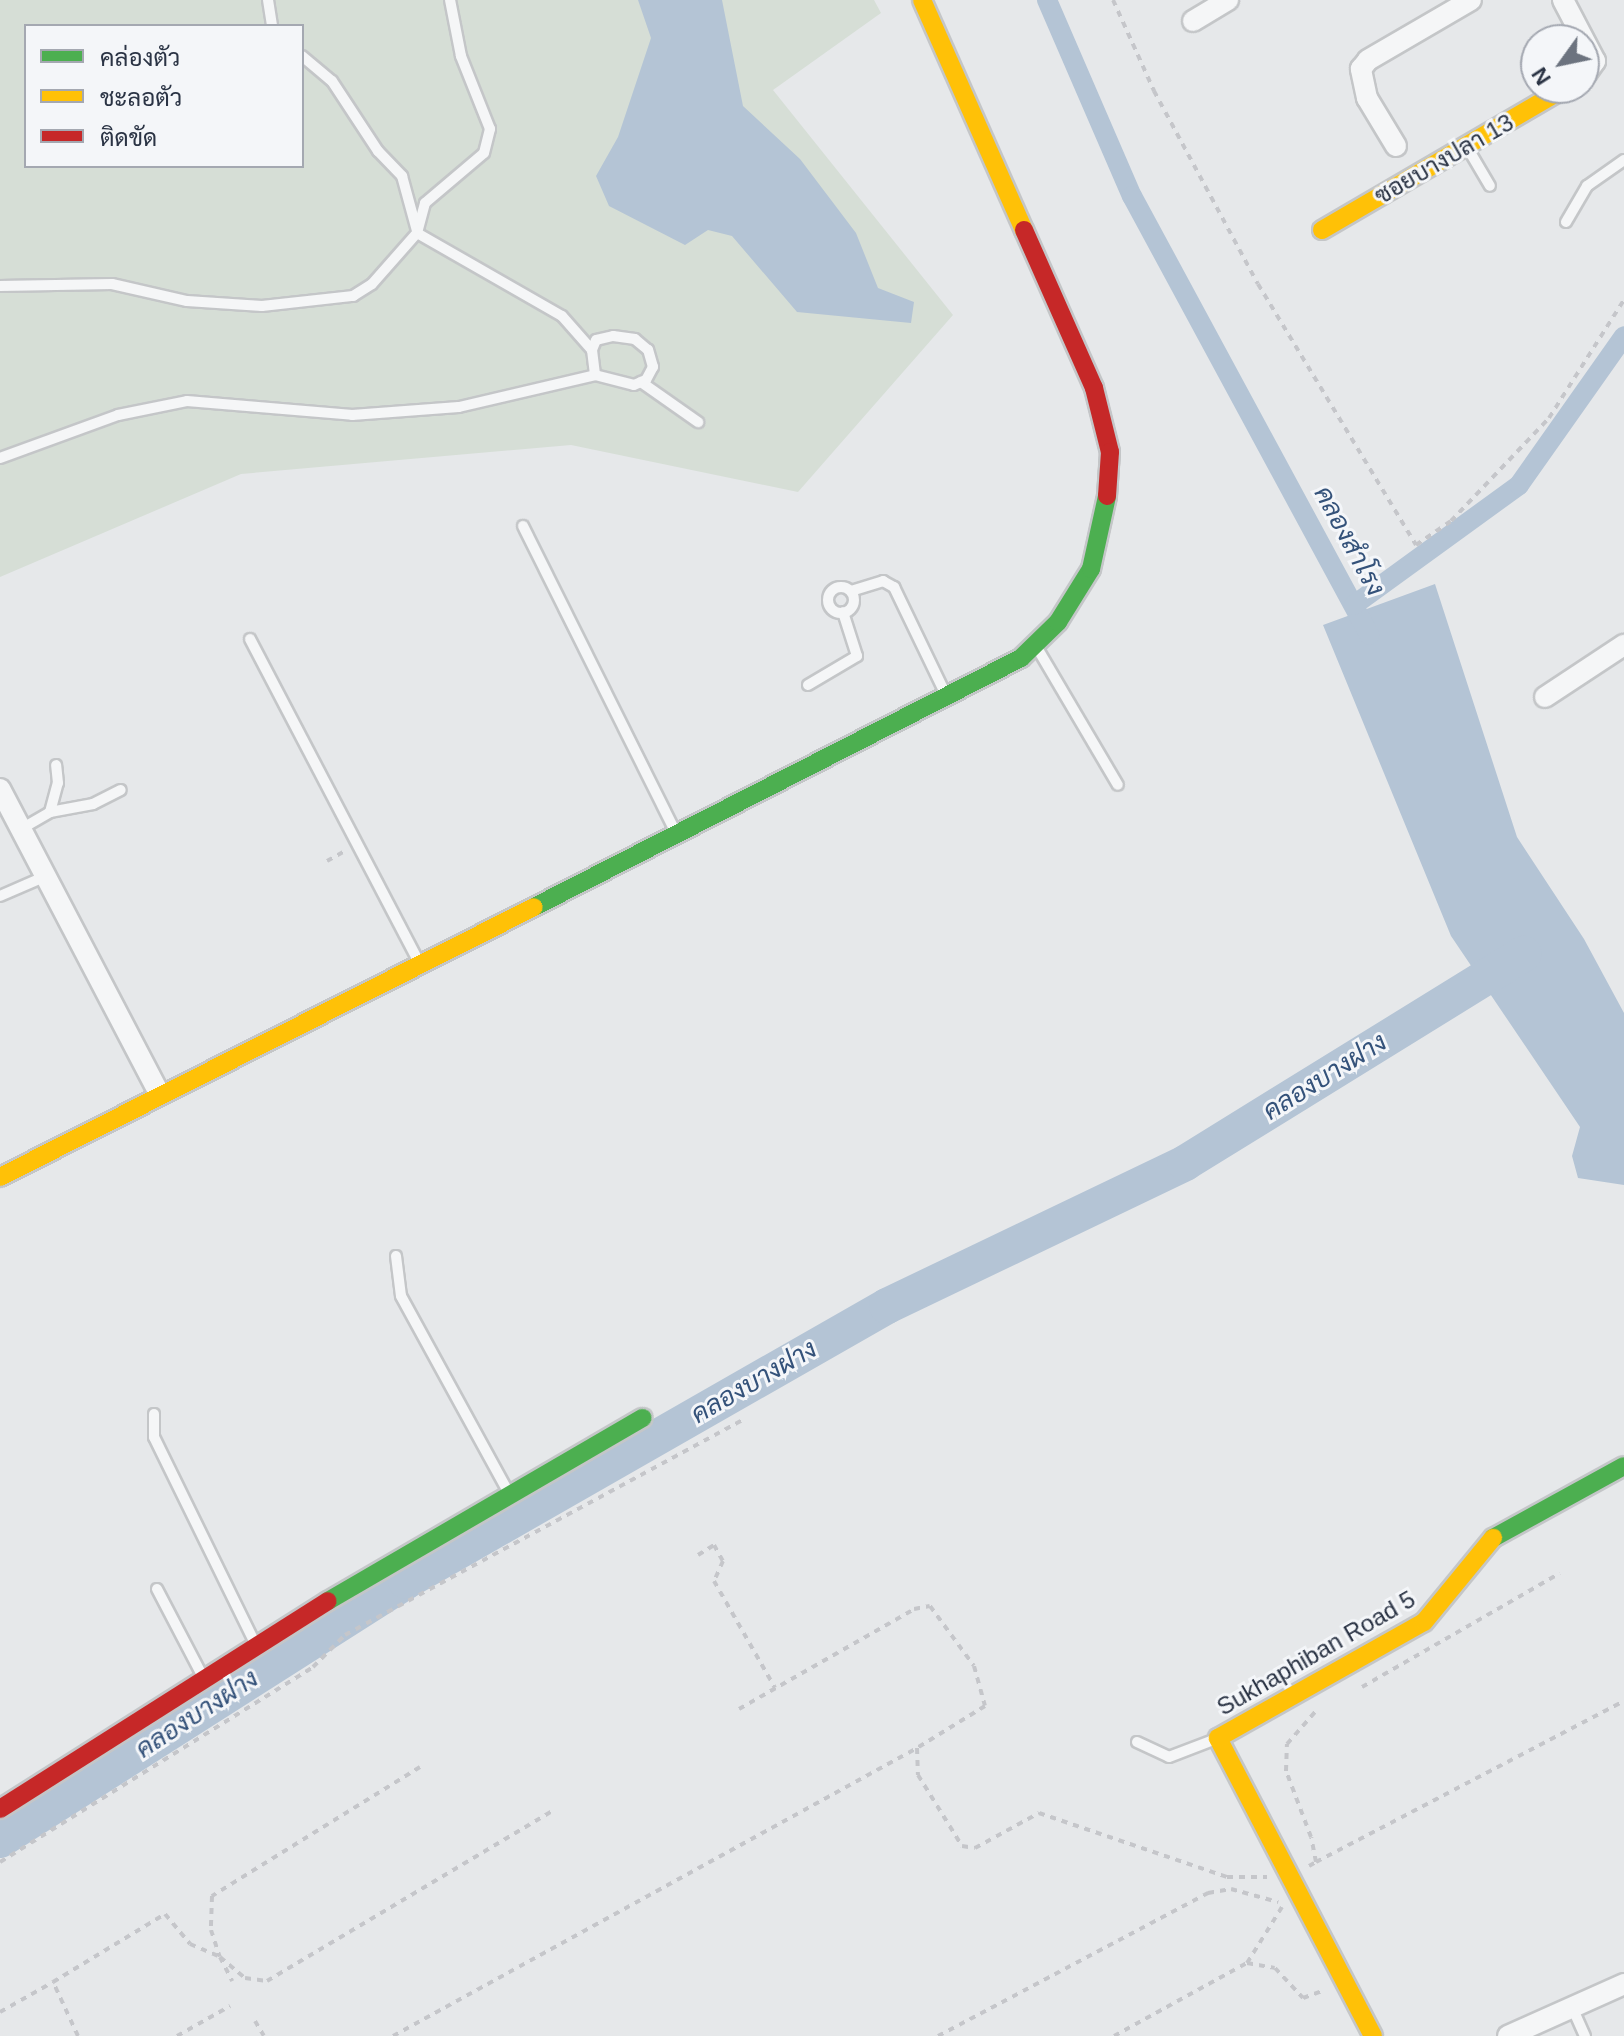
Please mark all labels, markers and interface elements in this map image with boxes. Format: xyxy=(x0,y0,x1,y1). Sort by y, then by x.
legend xyxy=(24,24,304,168)
north arrow xyxy=(1520,24,1600,104)
text: คล่องตัว xyxy=(100,44,180,71)
text: N xyxy=(1526,63,1556,90)
text: ชะลอตัว xyxy=(100,84,182,111)
street label: ซอยบางปลา 13 xyxy=(1370,108,1518,210)
text: ติดขัด xyxy=(100,124,157,151)
water label: คลองสำโรง xyxy=(1307,481,1391,601)
water label: คลองบางฝาง xyxy=(1258,1027,1392,1127)
water label: คลองบางฝาง xyxy=(686,1334,822,1430)
street label: Sukhaphiban Road 5 xyxy=(1212,1584,1420,1722)
water label: คลองบางฝาง xyxy=(130,1663,264,1765)

